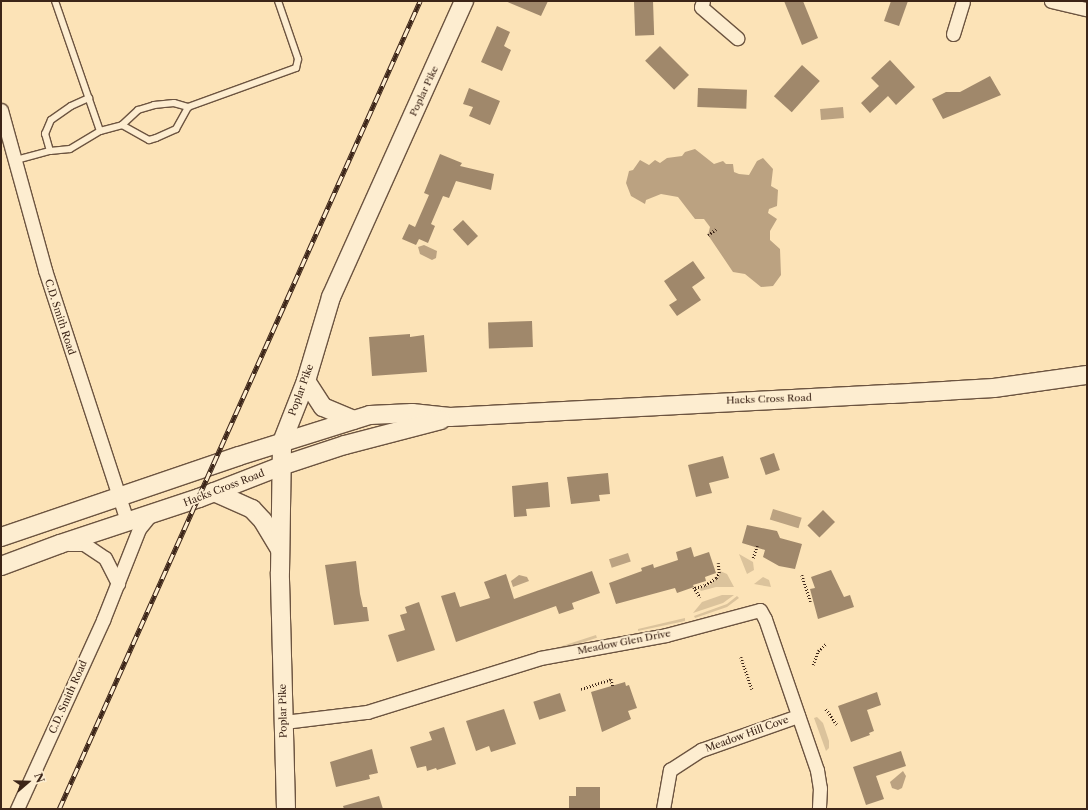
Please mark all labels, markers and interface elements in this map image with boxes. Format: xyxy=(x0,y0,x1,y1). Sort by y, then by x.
street label: Poplar Pike xyxy=(407,64,441,118)
street label: C.D. Smith Road xyxy=(42,278,78,356)
street label: Poplar Pike xyxy=(286,362,316,418)
street label: Hacks Cross Road xyxy=(726,392,812,406)
street label: Hacks Cross Road xyxy=(182,467,266,509)
street label: Meadow Glen Drive xyxy=(576,627,672,657)
street label: C.D. Smith Road xyxy=(46,658,90,736)
street label: Poplar Pike xyxy=(277,684,289,738)
street label: Meadow Hill Cove xyxy=(704,713,790,755)
north arrow xyxy=(8,762,48,802)
text: N xyxy=(31,771,47,785)

